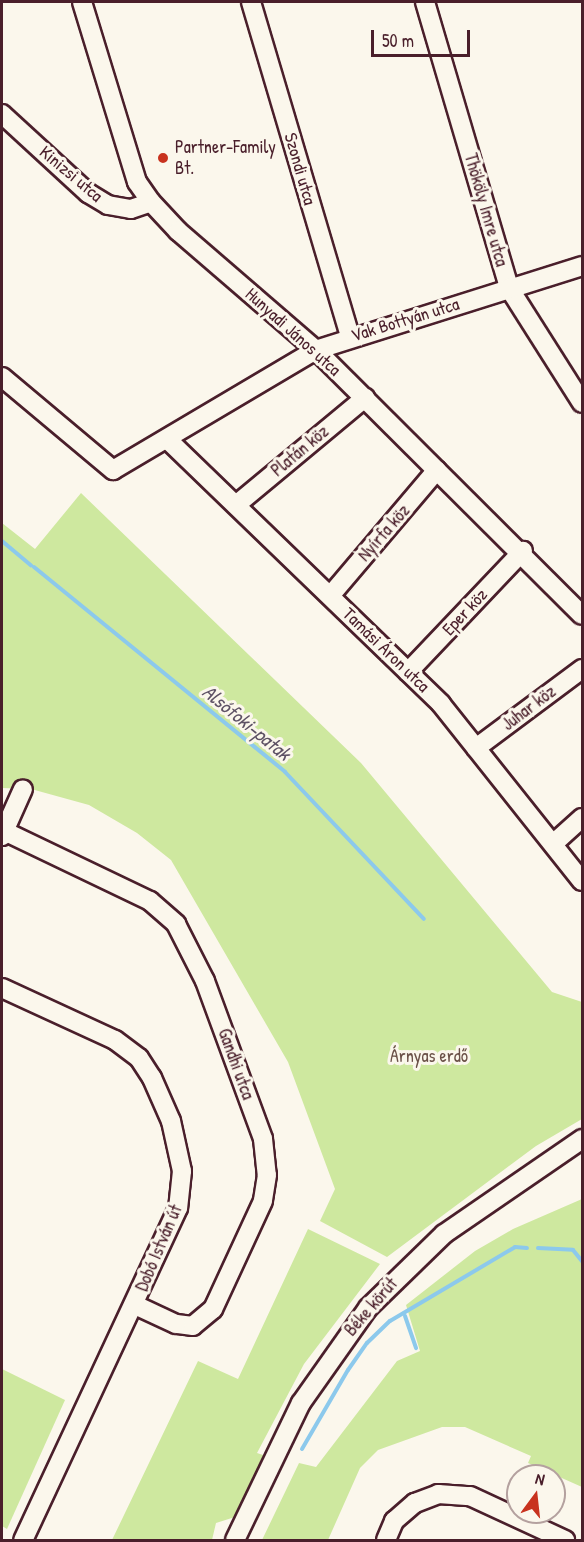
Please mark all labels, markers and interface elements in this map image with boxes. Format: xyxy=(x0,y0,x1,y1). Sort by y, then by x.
scale bar xyxy=(374,18,473,56)
text: 50 m xyxy=(382,28,414,53)
street label: Szondi utca xyxy=(279,130,321,208)
place label: Partner-Family Bt. xyxy=(175,137,276,180)
street label: Kinizsi utca xyxy=(35,141,107,207)
marker: Partner-Family Bt. xyxy=(156,151,170,165)
street label: Thököly Imre utca xyxy=(460,151,512,269)
street label: Hunyadi János utca xyxy=(241,283,345,381)
street label: Vak Bottyán utca xyxy=(348,293,462,347)
street label: Platán köz xyxy=(267,421,333,481)
street label: Nyírfa köz xyxy=(353,500,415,566)
street label: Eper köz xyxy=(438,584,492,640)
street label: Tamási Áron utca xyxy=(338,603,434,697)
water label: Alsófoki-patak xyxy=(198,679,296,765)
street label: Juhar köz xyxy=(498,681,560,735)
street label: Gandhi utca xyxy=(213,1026,259,1102)
park label: Árnyas erdő xyxy=(390,1045,468,1067)
street label: Dobó István út xyxy=(131,1201,187,1295)
street label: Béke körút xyxy=(340,1273,402,1341)
north arrow xyxy=(506,1464,566,1524)
text: N xyxy=(533,1467,547,1490)

